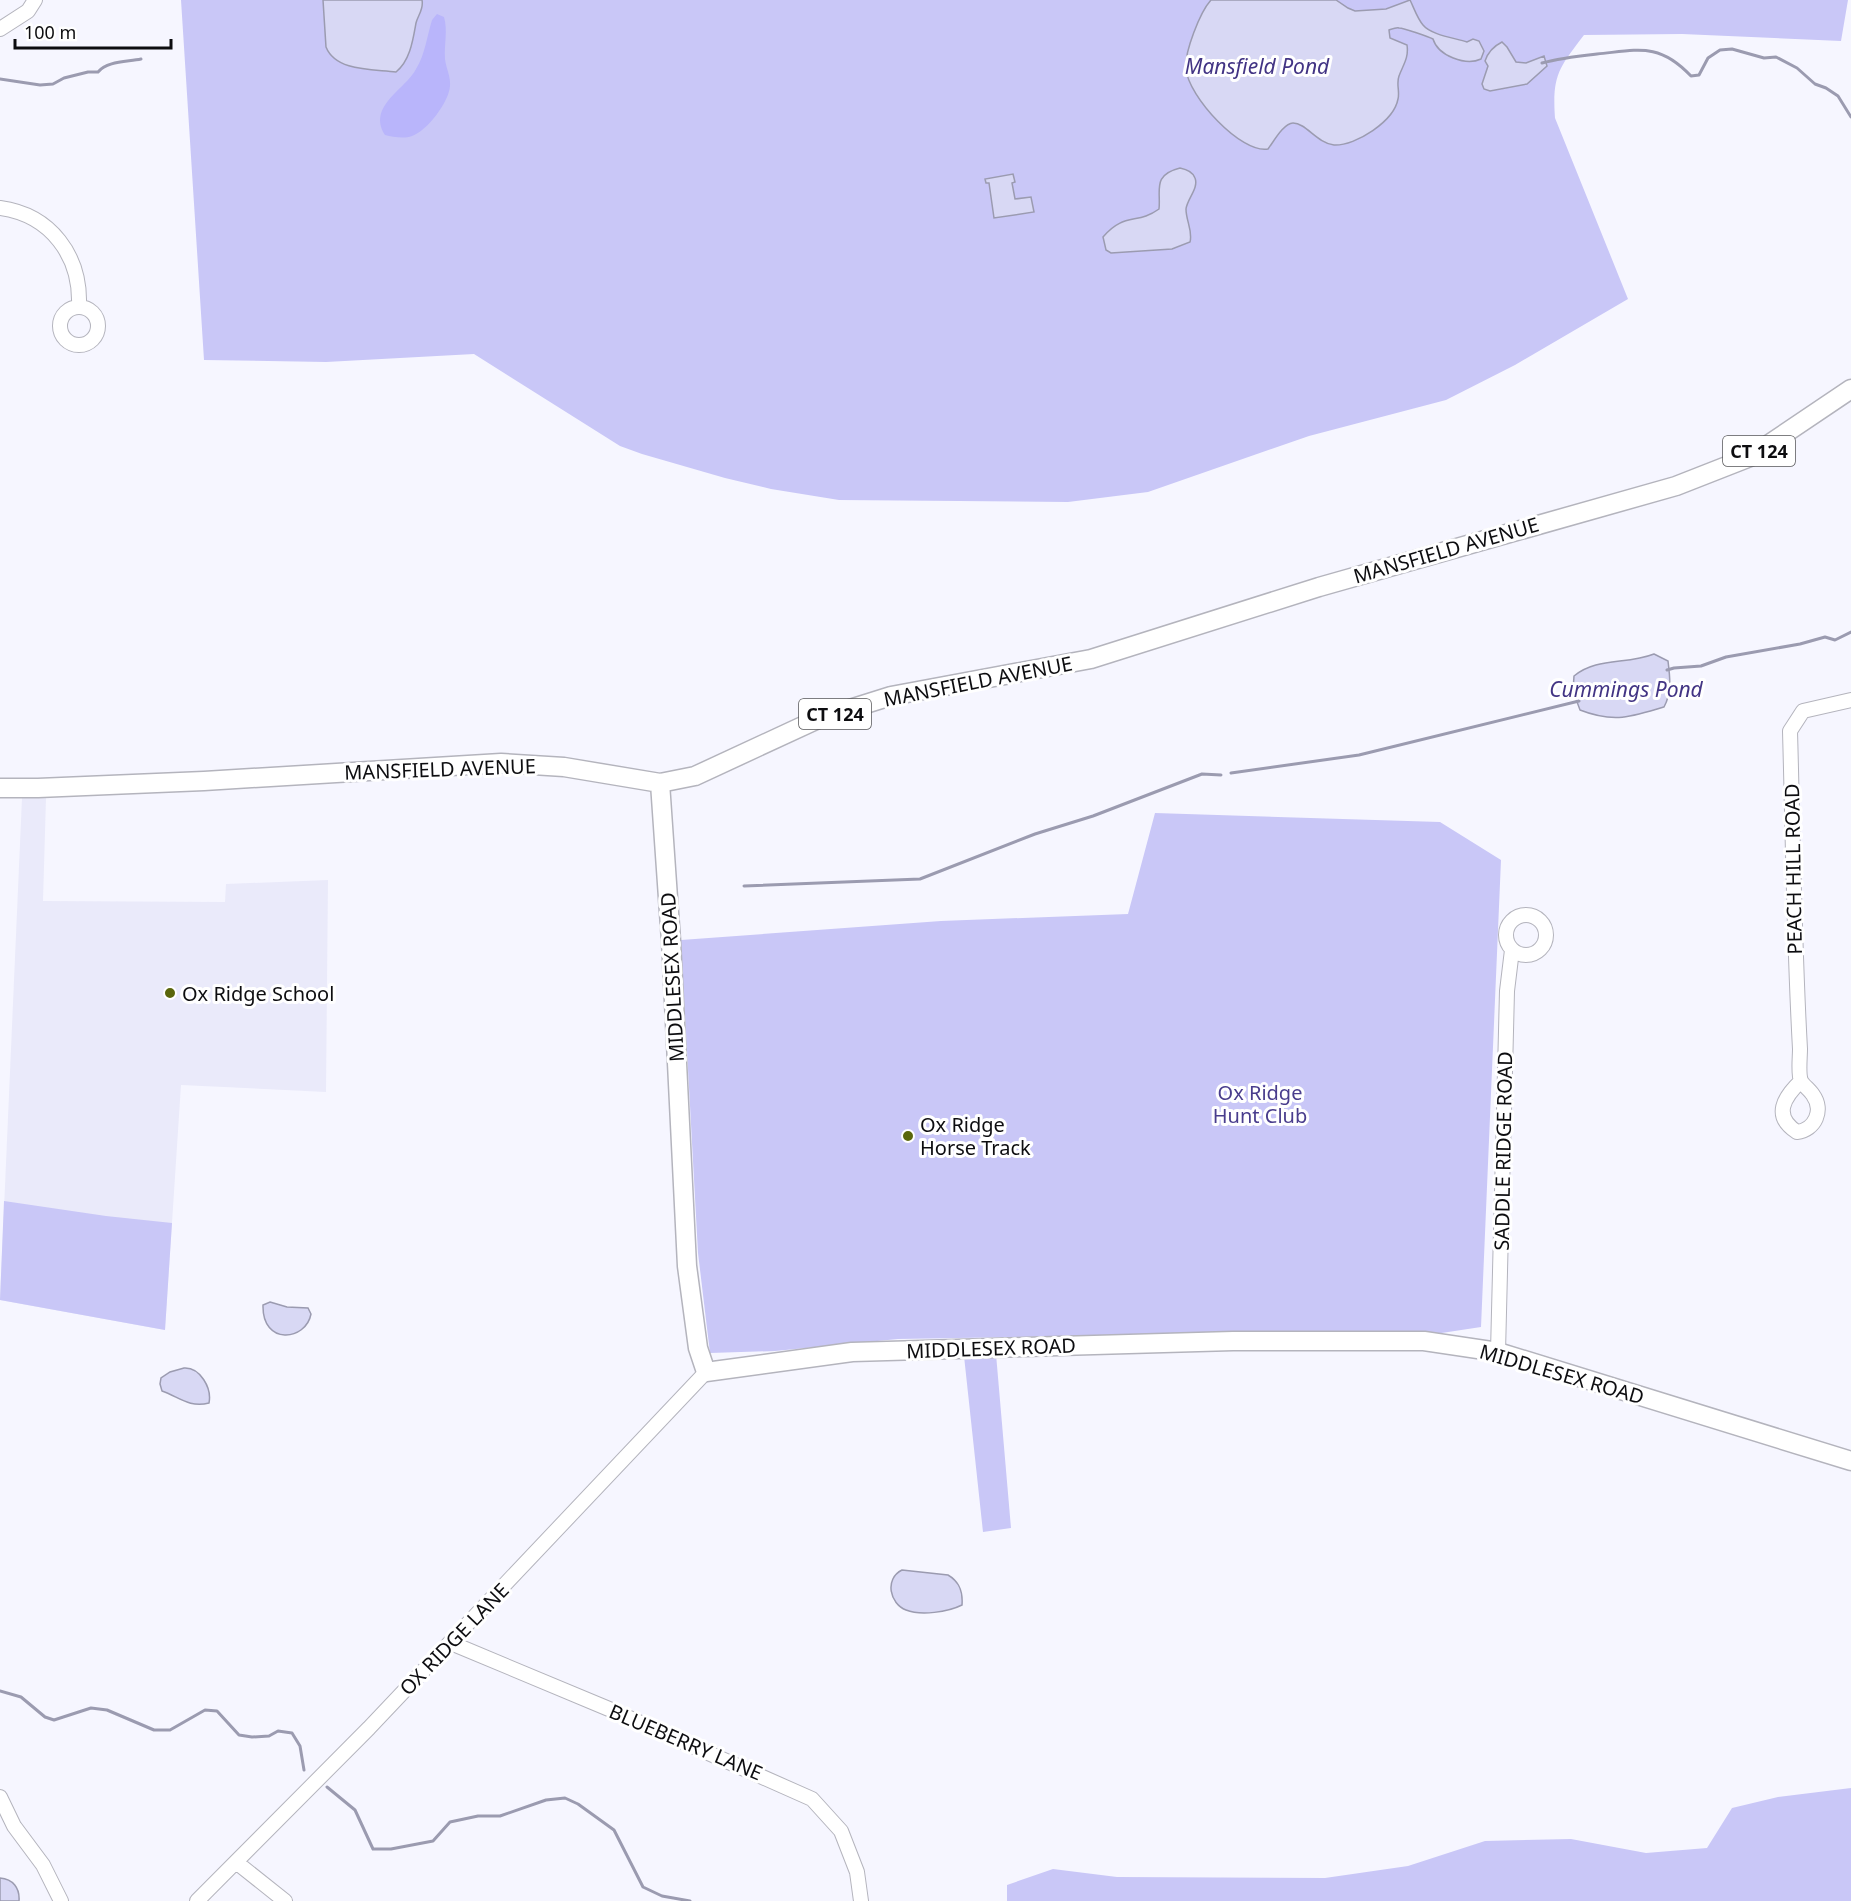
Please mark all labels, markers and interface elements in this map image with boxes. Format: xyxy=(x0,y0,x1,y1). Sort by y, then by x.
scale bar xyxy=(15,12,171,50)
text: 100 m xyxy=(24,20,76,44)
water label: Mansfield Pond xyxy=(1185,52,1330,80)
road number: CT 124 xyxy=(1723,436,1795,466)
street label: MANSFIELD AVENUE xyxy=(1350,511,1542,589)
street label: MANSFIELD AVENUE xyxy=(881,649,1075,713)
water label: Cummings Pond xyxy=(1549,675,1704,703)
road number: CT 124 xyxy=(799,699,871,729)
street label: MANSFIELD AVENUE xyxy=(344,752,536,786)
street label: PEACH HILL ROAD xyxy=(1778,783,1808,955)
street label: MIDDLESEX ROAD xyxy=(654,892,690,1062)
place label: Ox Ridge School xyxy=(182,980,334,1007)
marker: Ox Ridge School xyxy=(163,986,177,1000)
street label: SADDLE RIDGE ROAD xyxy=(1488,1051,1518,1251)
park label: Ox Ridge Hunt Club xyxy=(1213,1079,1307,1129)
place label: Ox Ridge Horse Track xyxy=(920,1111,1031,1161)
marker: Ox Ridge Horse Track xyxy=(901,1129,915,1143)
street label: MIDDLESEX ROAD xyxy=(906,1332,1076,1364)
street label: MIDDLESEX ROAD xyxy=(1477,1338,1647,1410)
street label: OX RIDGE LANE xyxy=(393,1577,515,1701)
street label: BLUEBERRY LANE xyxy=(605,1698,767,1786)

